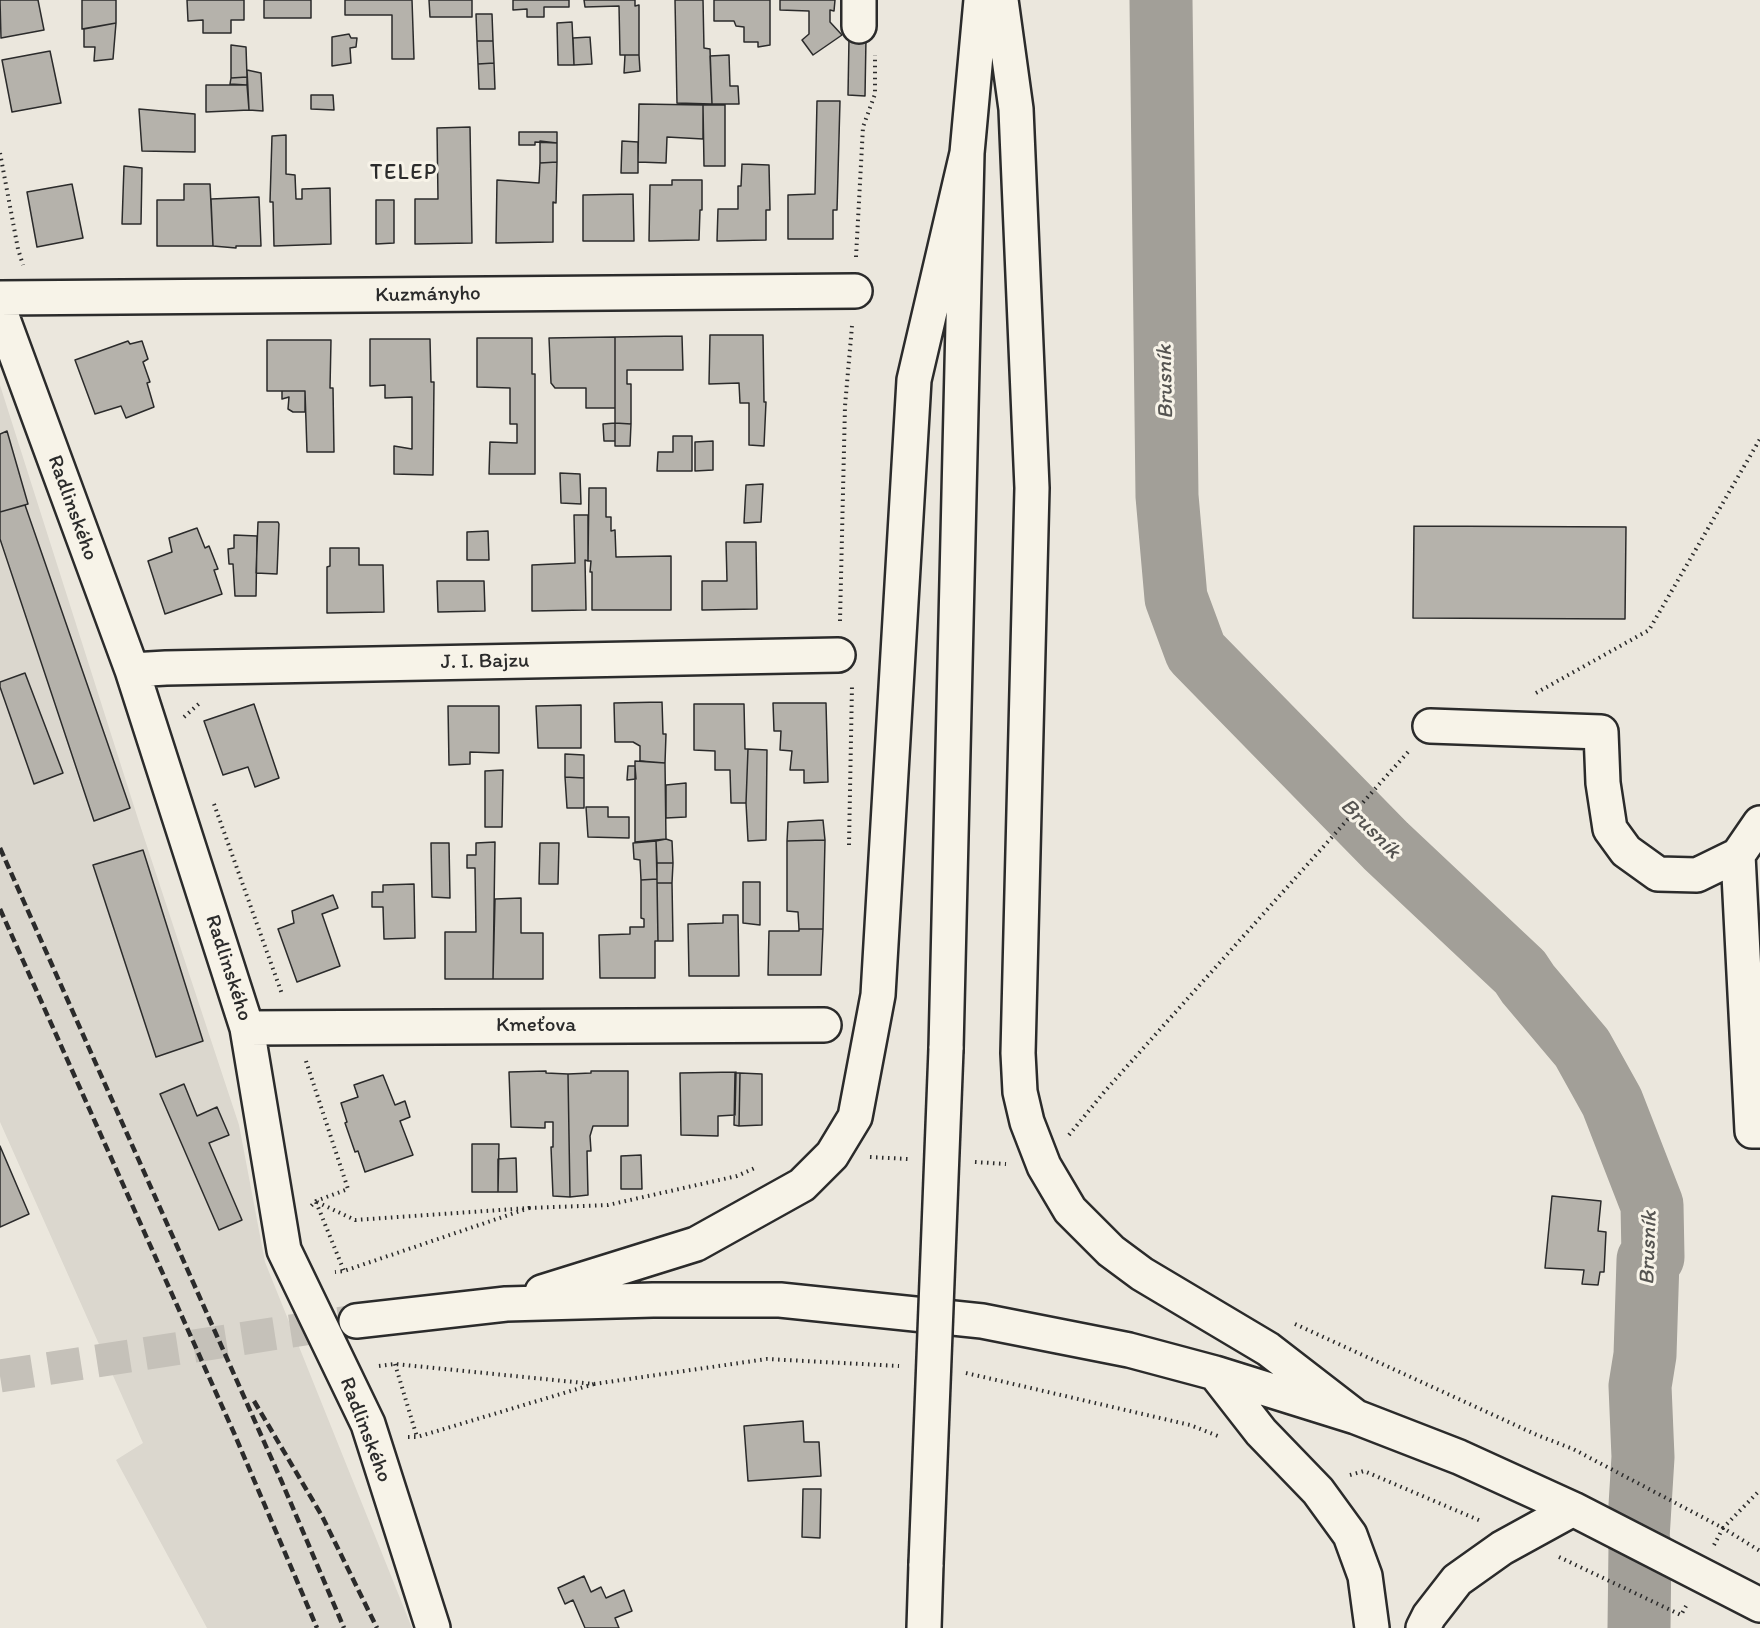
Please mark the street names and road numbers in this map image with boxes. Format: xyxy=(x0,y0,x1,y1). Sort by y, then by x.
street label: Kuzmányho xyxy=(375,281,481,309)
street label: Radlinského xyxy=(41,452,103,564)
street label: J. I. Bajzu xyxy=(440,649,530,675)
street label: Radlinského xyxy=(199,912,257,1024)
street label: Kmeťova xyxy=(496,1013,576,1039)
street label: Radlinského xyxy=(333,1374,397,1486)

